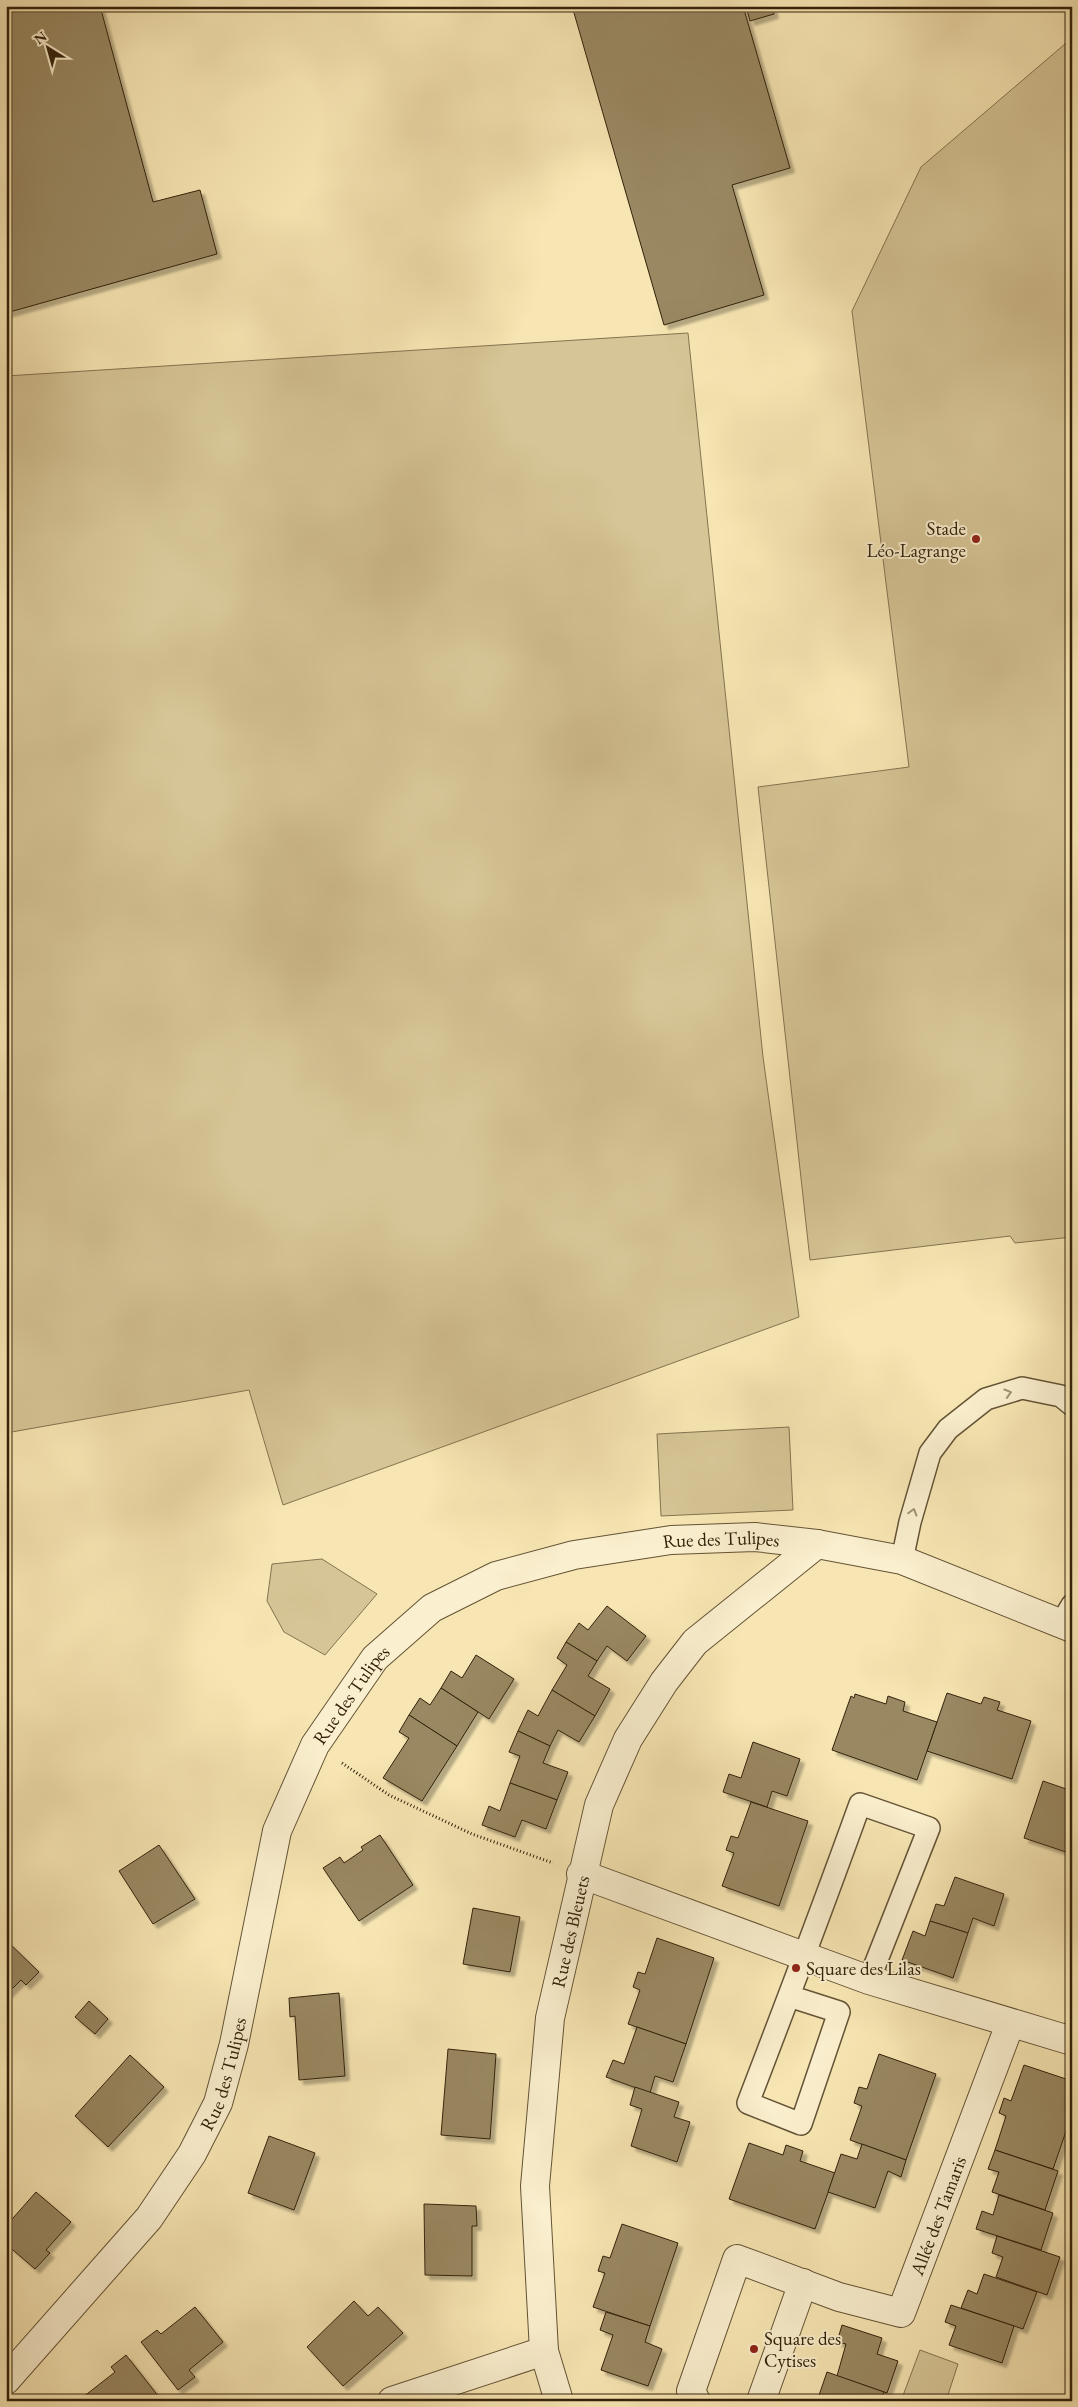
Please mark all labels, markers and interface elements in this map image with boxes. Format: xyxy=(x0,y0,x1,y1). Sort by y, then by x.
north arrow xyxy=(22,22,72,72)
text: N xyxy=(30,27,51,48)
place label: Stade Léo-Lagrange xyxy=(866,516,966,563)
marker: Stade Léo-Lagrange xyxy=(970,533,982,545)
one-way arrow xyxy=(1003,1388,1011,1398)
one-way arrow xyxy=(907,1509,917,1517)
street label: Rue des Tulipes xyxy=(661,1524,781,1554)
street label: Rue des Tulipes xyxy=(307,1639,395,1749)
street label: Rue des Bleuets xyxy=(545,1873,595,1990)
place label: Square des Lilas xyxy=(806,1956,921,1981)
marker: Square des Lilas xyxy=(790,1962,802,1974)
street label: Rue des Tulipes xyxy=(194,2015,252,2135)
street label: Allée des Tamaris xyxy=(904,2152,972,2280)
place label: Square des Cytises xyxy=(764,2326,841,2373)
marker: Square des Cytises xyxy=(748,2343,760,2355)

